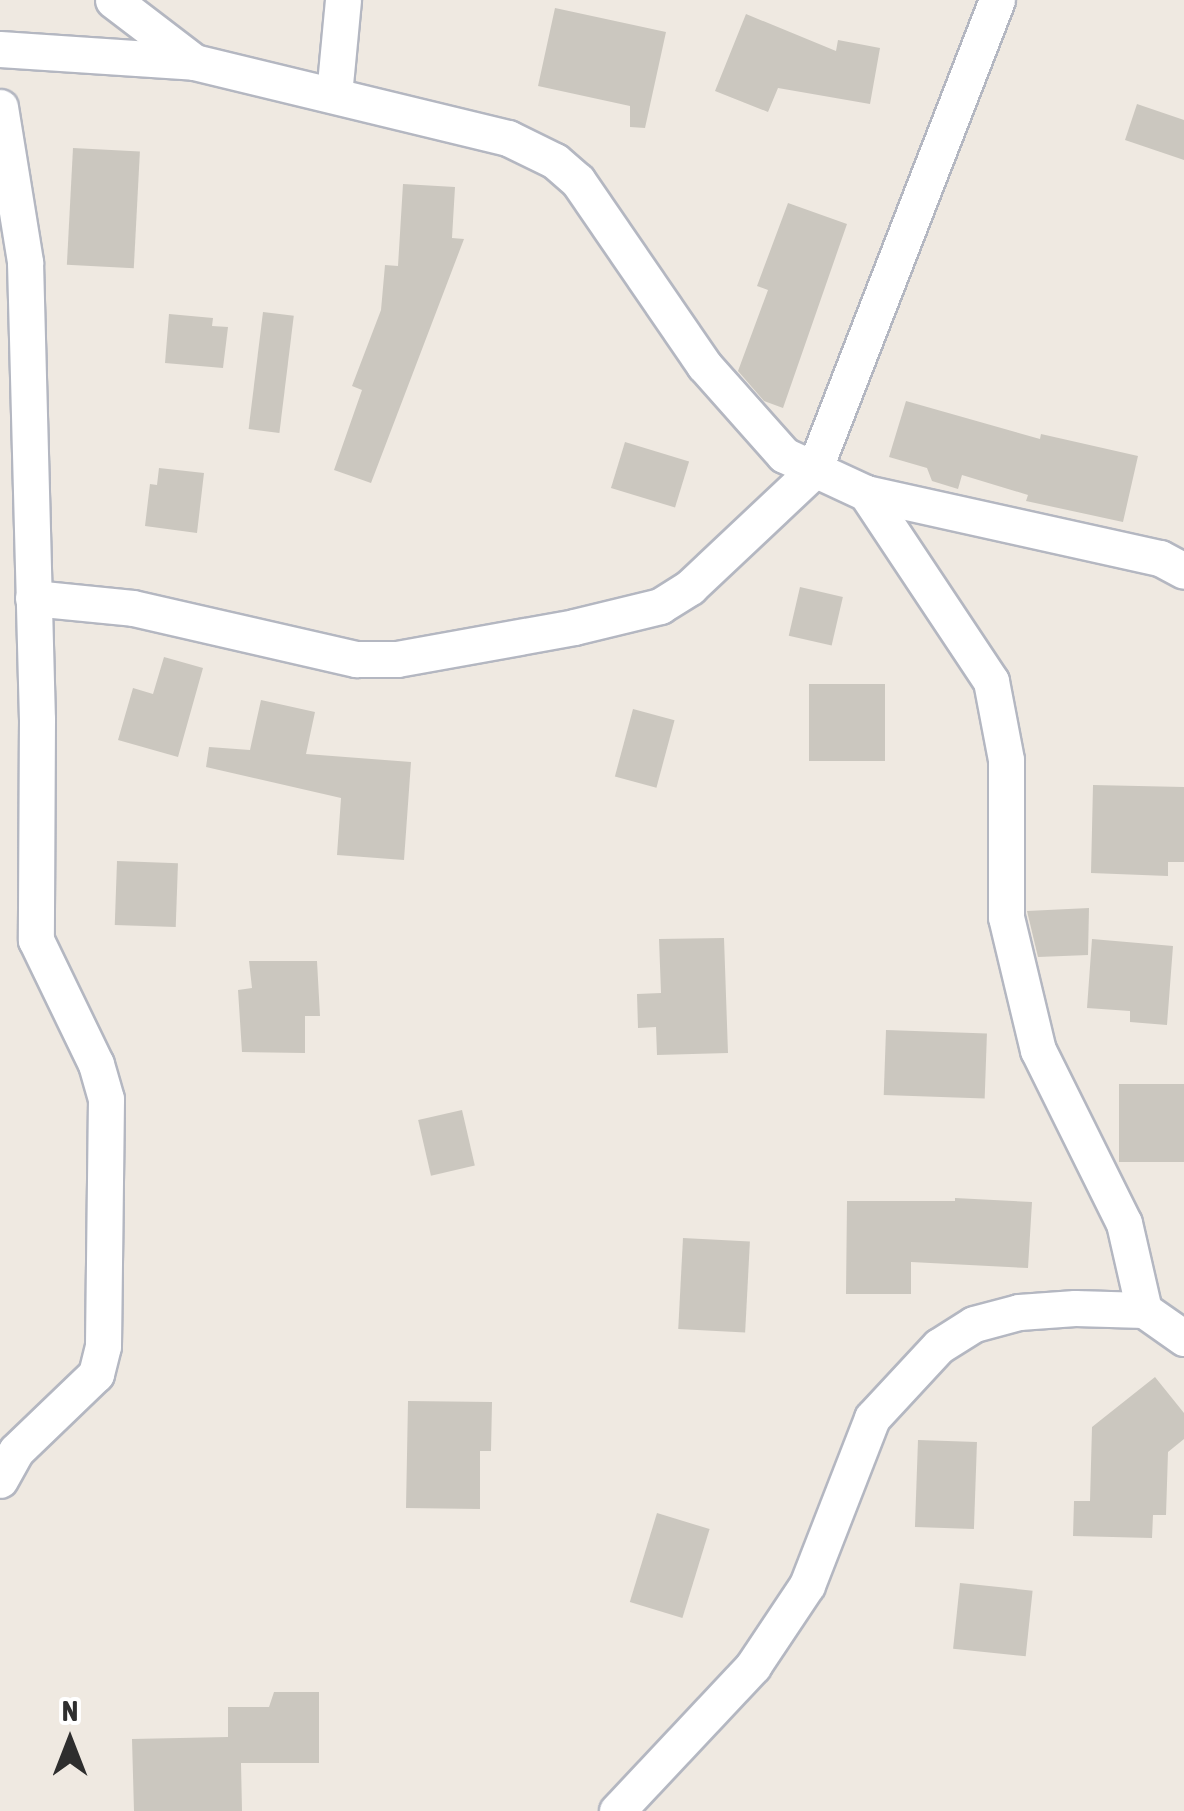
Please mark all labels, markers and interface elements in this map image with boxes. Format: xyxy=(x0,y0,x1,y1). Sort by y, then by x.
north arrow xyxy=(20,1691,120,1791)
text: N xyxy=(62,1695,78,1727)

